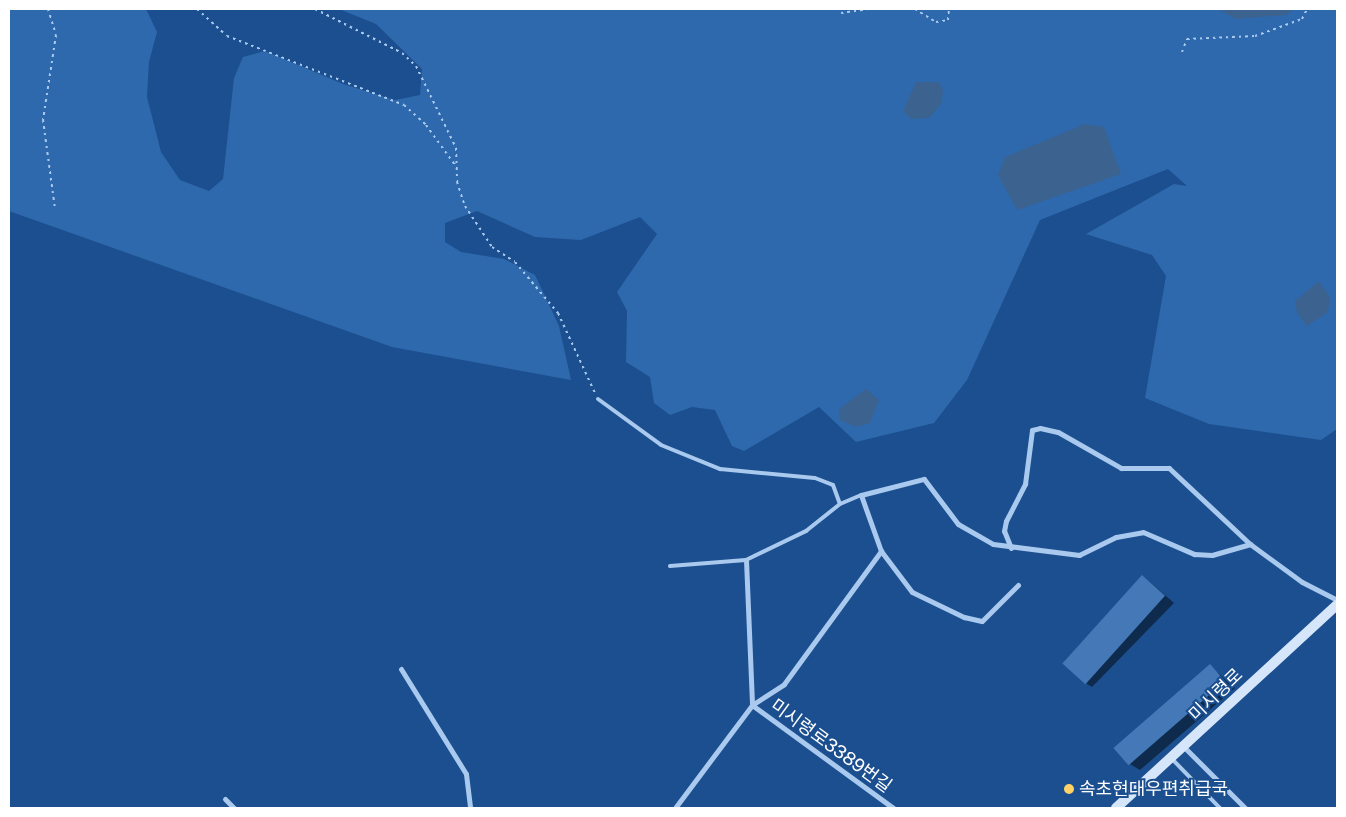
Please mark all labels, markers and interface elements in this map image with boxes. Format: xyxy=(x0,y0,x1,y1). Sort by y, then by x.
street label: 미시령로 xyxy=(1185,664,1247,726)
street label: 미시령로3389번길 xyxy=(766,695,896,797)
place label: 속초현대우편취급국 xyxy=(1079,778,1228,800)
marker: 속초현대우편취급국 xyxy=(1063,783,1075,795)

